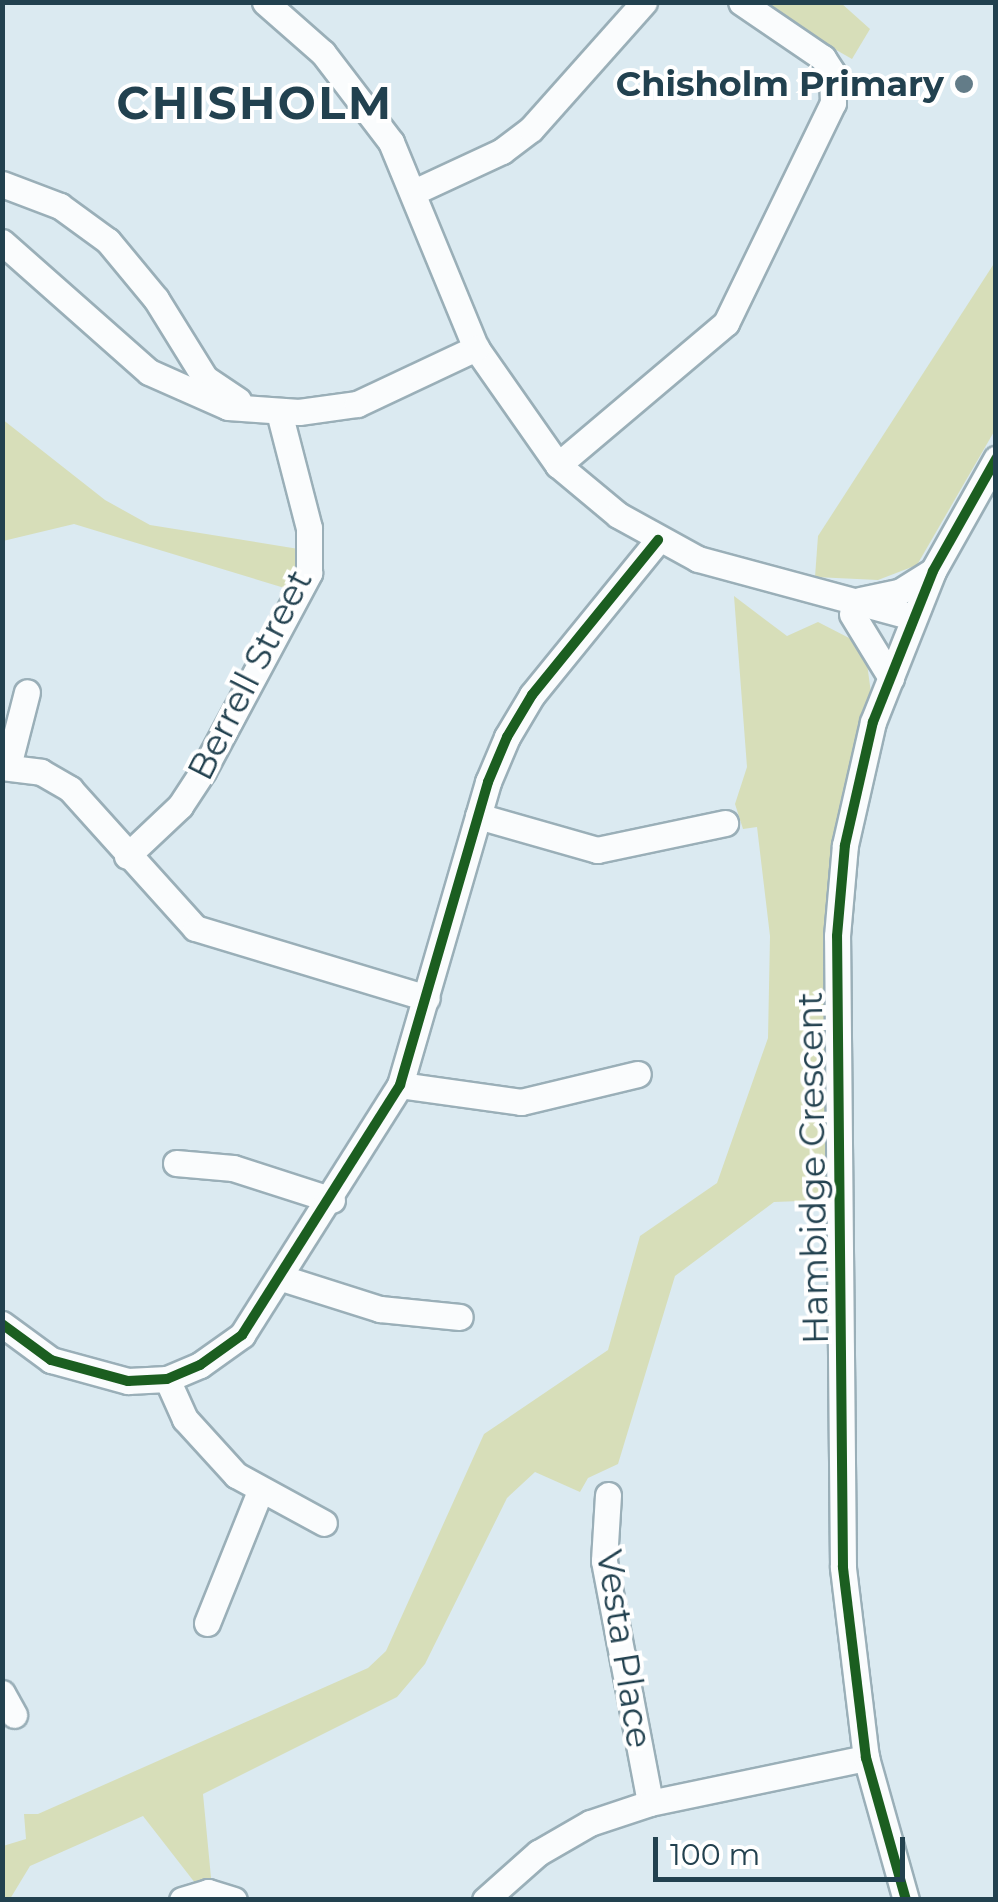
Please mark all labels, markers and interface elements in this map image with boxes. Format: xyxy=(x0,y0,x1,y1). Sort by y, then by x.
place label: Chisholm Primary xyxy=(616,63,944,105)
marker: Chisholm Primary xyxy=(953,73,975,95)
district label: CHISHOLM xyxy=(117,76,393,130)
street label: Berrell Street xyxy=(179,563,321,787)
street label: Hambidge Crescent xyxy=(789,991,837,1345)
street label: Vesta Place xyxy=(588,1547,660,1751)
scale bar xyxy=(658,1817,910,1879)
text: 100 m xyxy=(670,1836,760,1873)

